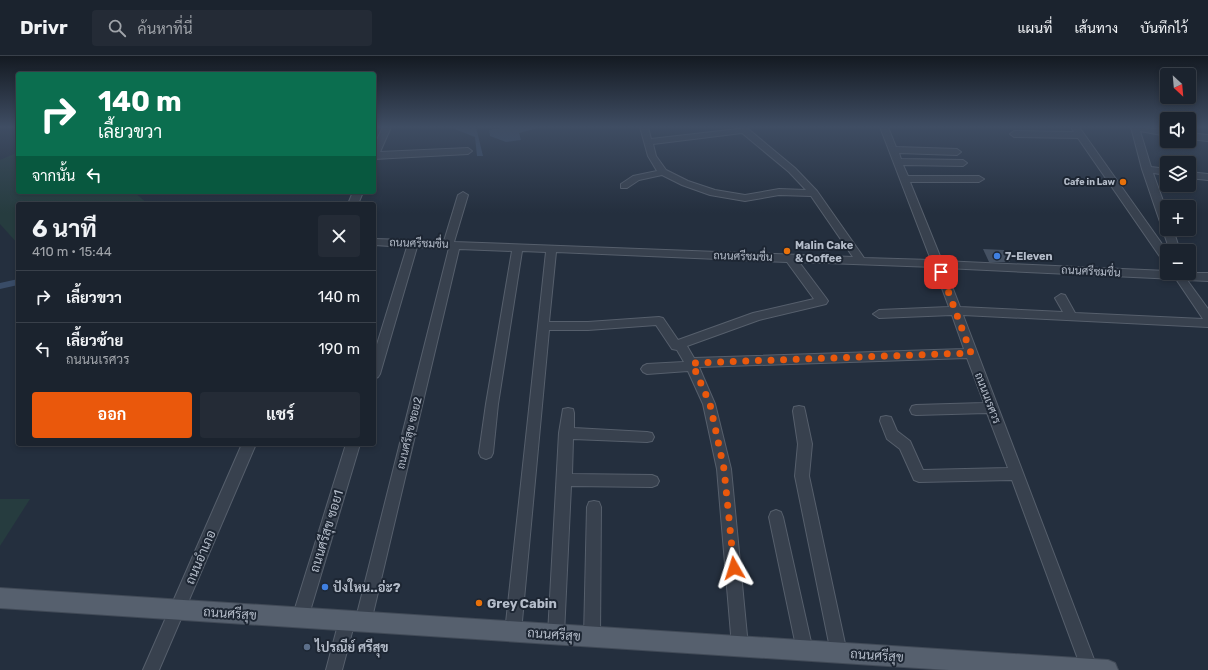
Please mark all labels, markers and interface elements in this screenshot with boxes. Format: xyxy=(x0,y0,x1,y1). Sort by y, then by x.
search box xyxy=(92,10,372,46)
text: Drivr xyxy=(20,16,68,39)
icon: search xyxy=(106,17,128,39)
text: ค้นหาที่นี่ xyxy=(138,20,192,38)
text: แผนที่ xyxy=(1017,20,1052,37)
text: เส้นทาง xyxy=(1074,20,1118,37)
text: บันทึกไว้ xyxy=(1140,20,1188,37)
north arrow xyxy=(1160,68,1196,104)
map controls xyxy=(1160,68,1196,280)
text: 140 m xyxy=(98,85,182,118)
icon: right xyxy=(32,88,84,140)
button: sound xyxy=(1160,112,1196,148)
text: เลี้ยวขวา xyxy=(98,121,162,143)
button: layers xyxy=(1160,156,1196,192)
icon: left xyxy=(83,164,105,186)
text: จากนั้น xyxy=(32,167,75,185)
place label: Cafe in Law xyxy=(1064,177,1115,187)
marker: Cafe in Law xyxy=(1118,177,1128,187)
button: + xyxy=(1160,200,1196,236)
text: 6 นาที xyxy=(32,215,97,243)
button: close xyxy=(318,215,360,257)
street label: ถนนศรีชมชื่น xyxy=(389,231,449,251)
place label: Malin Cake & Coffee xyxy=(795,239,854,265)
text: 410 m · 15:44 xyxy=(32,244,112,259)
street label: ถนนศรีชมชื่น xyxy=(713,244,773,264)
button: − xyxy=(1160,244,1196,280)
marker: Malin Cake & Coffee xyxy=(782,246,792,256)
place label: 7-Eleven xyxy=(1005,250,1053,263)
marker: 7-Eleven xyxy=(992,251,1002,261)
pin xyxy=(924,255,958,289)
street label: ถนนศรีชมชื่น xyxy=(1061,258,1121,280)
icon: arrive xyxy=(930,261,952,283)
icon: right xyxy=(32,286,54,308)
text: 140 m xyxy=(318,288,360,306)
text: เลี้ยวขวา xyxy=(66,289,122,307)
text: เลี้ยวซ้าย xyxy=(66,332,123,350)
icon: left xyxy=(32,338,54,360)
text: 190 m xyxy=(318,340,360,358)
text: ถนนนเรศวร xyxy=(66,352,130,367)
street label: ถนนนเรศวร xyxy=(972,371,1003,426)
button: ออก xyxy=(32,392,192,438)
button: แชร์ xyxy=(200,392,360,438)
street label: ถนนศรีสุข ซอย2 xyxy=(392,395,427,471)
street label: ถนนศรีสุข ซอย1 xyxy=(305,488,348,575)
street label: ถนนอำเภอ xyxy=(182,528,219,587)
position arrow xyxy=(713,547,755,589)
place label: ปังใหน..อ่ะ? xyxy=(333,578,401,595)
marker: ปังใหน..อ่ะ? xyxy=(320,582,330,592)
place label: Grey Cabin xyxy=(487,596,557,611)
marker: Grey Cabin xyxy=(474,598,484,608)
street label: ถนนศรีสุข xyxy=(203,602,257,625)
street label: ถนนศรีสุข xyxy=(527,623,581,646)
place label: ไปรณีย์ ศรีสุข xyxy=(314,638,389,658)
marker: ไปรณีย์ ศรีสุข xyxy=(302,642,312,652)
street label: ถนนศรีสุข xyxy=(850,644,904,667)

